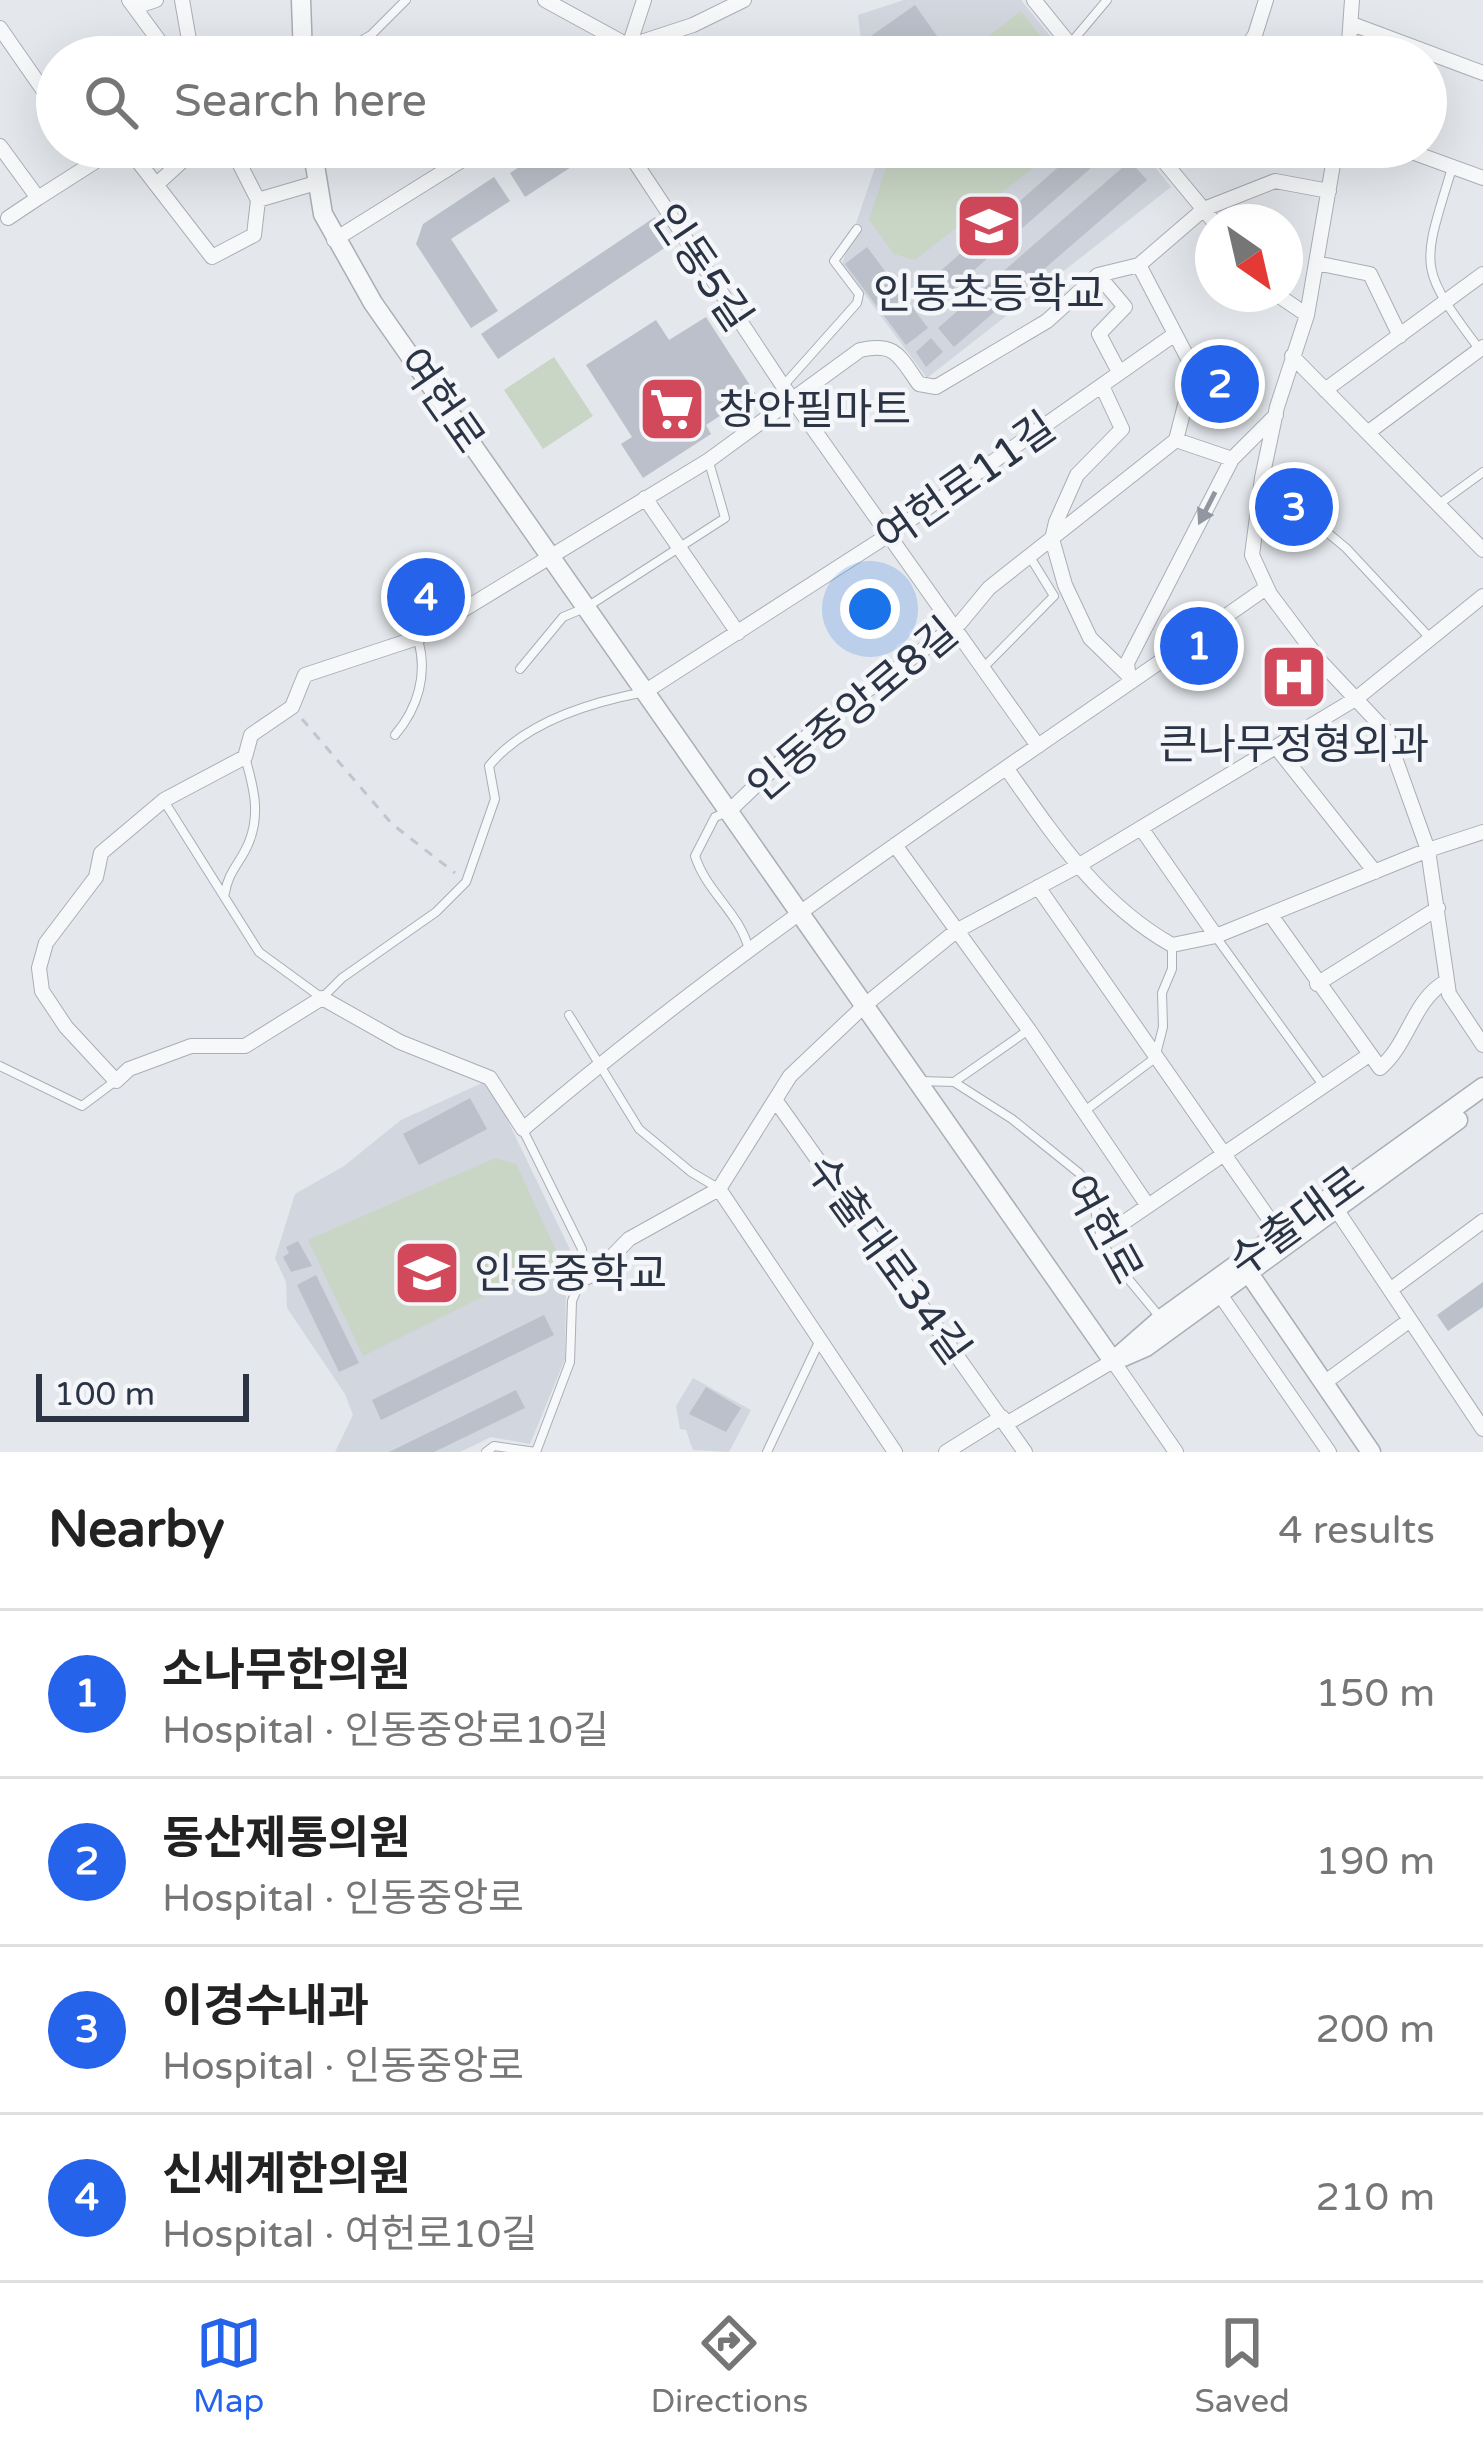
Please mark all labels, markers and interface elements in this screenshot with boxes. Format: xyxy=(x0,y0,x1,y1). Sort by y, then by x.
search box xyxy=(36,36,1447,168)
icon: search xyxy=(78,69,144,135)
text: Search here xyxy=(174,75,427,129)
school or university icon: 인동초등학교 xyxy=(954,191,1024,261)
street label: 인동5길 xyxy=(641,195,763,341)
north arrow xyxy=(1195,204,1303,312)
place label: 인동초등학교 xyxy=(873,269,1105,320)
street label: 여헌로 xyxy=(387,339,495,463)
pin: 2 xyxy=(1181,339,1259,429)
supermarket icon: 창안필마트 xyxy=(637,374,707,444)
place label: 창안필마트 xyxy=(718,385,911,436)
street label: 여헌로11길 xyxy=(866,402,1065,563)
pin: 3 xyxy=(1255,462,1333,552)
one-way arrow xyxy=(1198,491,1218,525)
pin: 4 xyxy=(387,552,465,642)
your location xyxy=(840,579,900,639)
pin: 1 xyxy=(1160,601,1238,691)
street label: 인동중앙로8길 xyxy=(738,608,968,813)
hospital icon: 큰나무정형외과 xyxy=(1259,642,1329,712)
place label: 큰나무정형외과 xyxy=(1159,720,1429,771)
street label: 수출대로34길 xyxy=(795,1145,981,1374)
street label: 수출대로 xyxy=(1219,1156,1374,1288)
street label: 여헌로 xyxy=(1052,1167,1153,1293)
school or university icon: 인동중학교 xyxy=(392,1238,462,1308)
place label: 인동중학교 xyxy=(474,1249,667,1300)
scale bar xyxy=(36,1368,249,1421)
text: 100 m xyxy=(54,1375,155,1414)
text: Nearby xyxy=(48,1499,225,1561)
text: 4 results xyxy=(1278,1507,1435,1554)
text: 소나무한의원 xyxy=(162,1644,410,1698)
text: 1 xyxy=(75,1670,99,1717)
text: 150 m xyxy=(1316,1670,1435,1717)
text: Hospital · 인동중앙로10길 xyxy=(162,1707,609,1754)
text: 동산제통의원 xyxy=(162,1812,410,1866)
text: 2 xyxy=(75,1838,99,1885)
text: 190 m xyxy=(1316,1838,1435,1885)
text: Hospital · 인동중앙로 xyxy=(162,1875,524,1922)
text: 이경수내과 xyxy=(162,1980,369,2034)
text: 3 xyxy=(75,2006,99,2053)
text: 200 m xyxy=(1316,2006,1435,2053)
text: Hospital · 인동중앙로 xyxy=(162,2043,524,2090)
text: 신세계한의원 xyxy=(162,2148,410,2202)
text: 4 xyxy=(75,2174,99,2221)
text: 210 m xyxy=(1316,2174,1435,2221)
text: Hospital · 여헌로10길 xyxy=(162,2211,537,2258)
tab: Map xyxy=(193,2310,264,2421)
tab: Directions xyxy=(650,2310,808,2421)
tab: Saved xyxy=(1195,2310,1290,2421)

